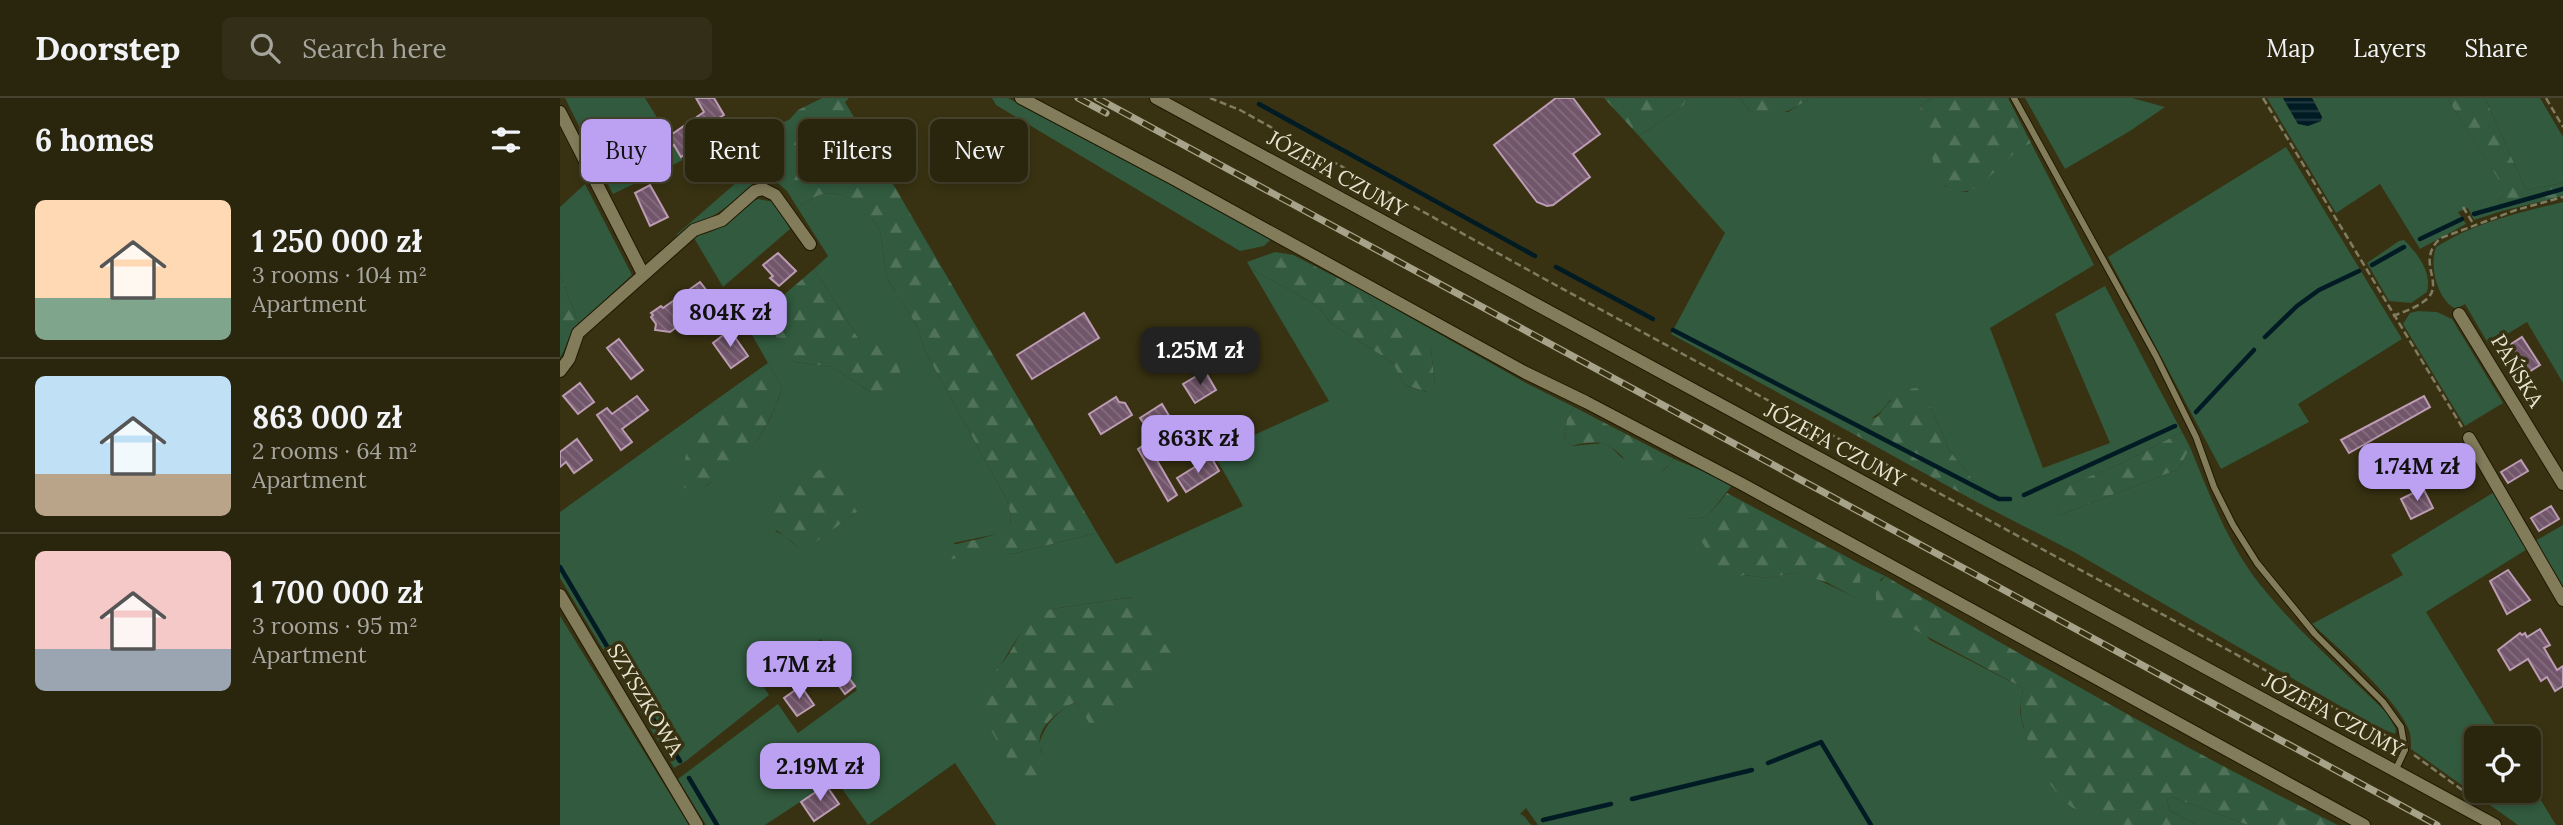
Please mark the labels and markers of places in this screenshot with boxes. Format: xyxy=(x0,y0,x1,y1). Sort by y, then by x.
pin: 804K zł xyxy=(665,289,795,349)
pin: 1.25M zł xyxy=(1128,328,1272,387)
pin: 863K zł xyxy=(1133,416,1263,475)
pin: 1.74M zł xyxy=(2345,444,2489,503)
pin: 1.7M zł xyxy=(734,642,864,701)
pin: 2.19M zł xyxy=(748,744,892,803)

